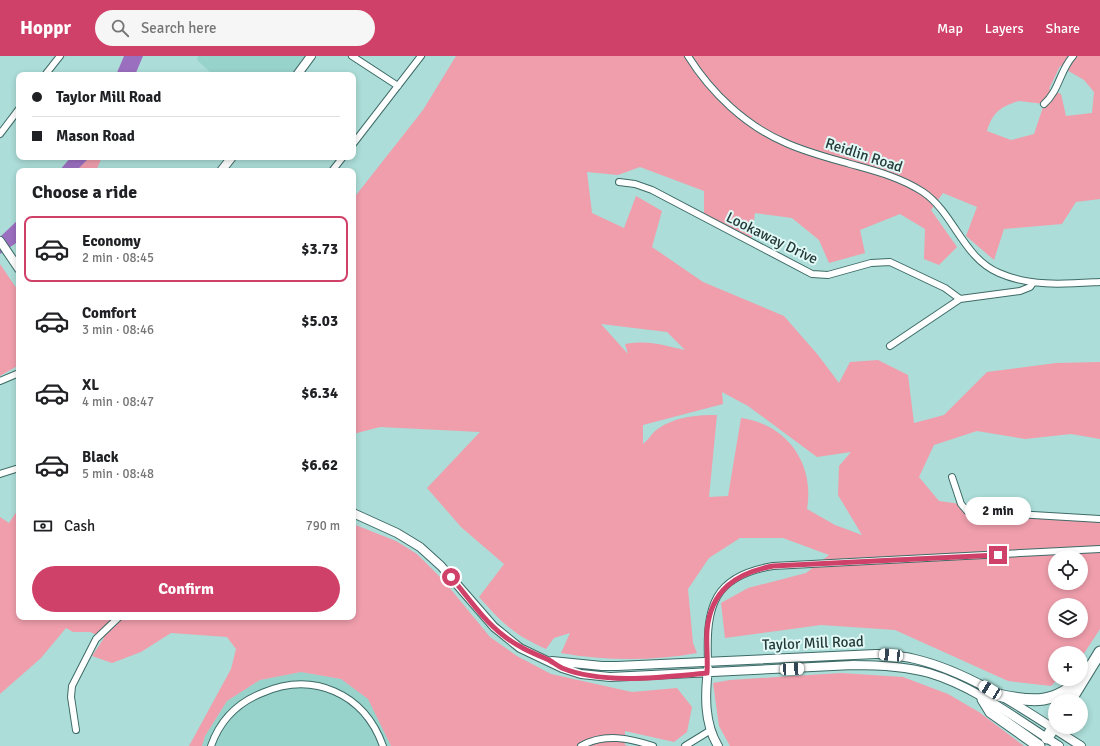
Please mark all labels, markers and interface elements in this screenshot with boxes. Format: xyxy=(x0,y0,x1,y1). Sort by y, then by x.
search box xyxy=(95,10,375,46)
text: Hoppr xyxy=(20,16,71,40)
icon: search xyxy=(109,17,131,39)
text: Search here xyxy=(141,19,217,37)
text: Map xyxy=(937,20,963,37)
text: Layers xyxy=(985,20,1024,37)
text: Share xyxy=(1046,20,1080,37)
text: Taylor Mill Road xyxy=(56,88,161,106)
text: Mason Road xyxy=(56,127,135,145)
street label: Reidlin Road xyxy=(823,134,905,176)
text: Choose a ride xyxy=(32,181,137,203)
street label: Lookaway Drive xyxy=(723,208,821,268)
icon: car xyxy=(34,231,70,267)
text: Economy xyxy=(82,232,141,250)
text: $3.73 xyxy=(301,240,338,258)
text: 2 min · 08:45 xyxy=(82,250,154,266)
icon: car xyxy=(34,303,70,339)
text: Comfort xyxy=(82,304,136,322)
text: $5.03 xyxy=(301,312,338,330)
text: 3 min · 08:46 xyxy=(82,322,154,338)
icon: car xyxy=(34,375,70,411)
text: XL xyxy=(82,376,99,394)
text: $6.34 xyxy=(301,384,338,402)
text: 4 min · 08:47 xyxy=(82,394,154,410)
icon: car xyxy=(34,447,70,483)
text: Black xyxy=(82,448,119,466)
text: $6.62 xyxy=(301,456,338,474)
text: 5 min · 08:48 xyxy=(82,466,154,482)
callout: 2 min xyxy=(965,497,1031,525)
text: 2 min xyxy=(982,503,1014,519)
icon: cash xyxy=(32,515,54,537)
text: Cash xyxy=(64,517,95,535)
text: 790 m xyxy=(306,518,340,534)
route end xyxy=(989,546,1007,564)
map controls xyxy=(1048,550,1088,734)
button: locate xyxy=(1048,550,1088,590)
button: Confirm xyxy=(32,566,340,612)
route start xyxy=(442,568,460,586)
button: layers xyxy=(1048,598,1088,638)
street label: Taylor Mill Road xyxy=(762,632,864,654)
button: + xyxy=(1048,646,1088,686)
car xyxy=(879,648,903,662)
car xyxy=(780,662,804,676)
car xyxy=(977,679,1003,701)
button: − xyxy=(1048,694,1088,734)

